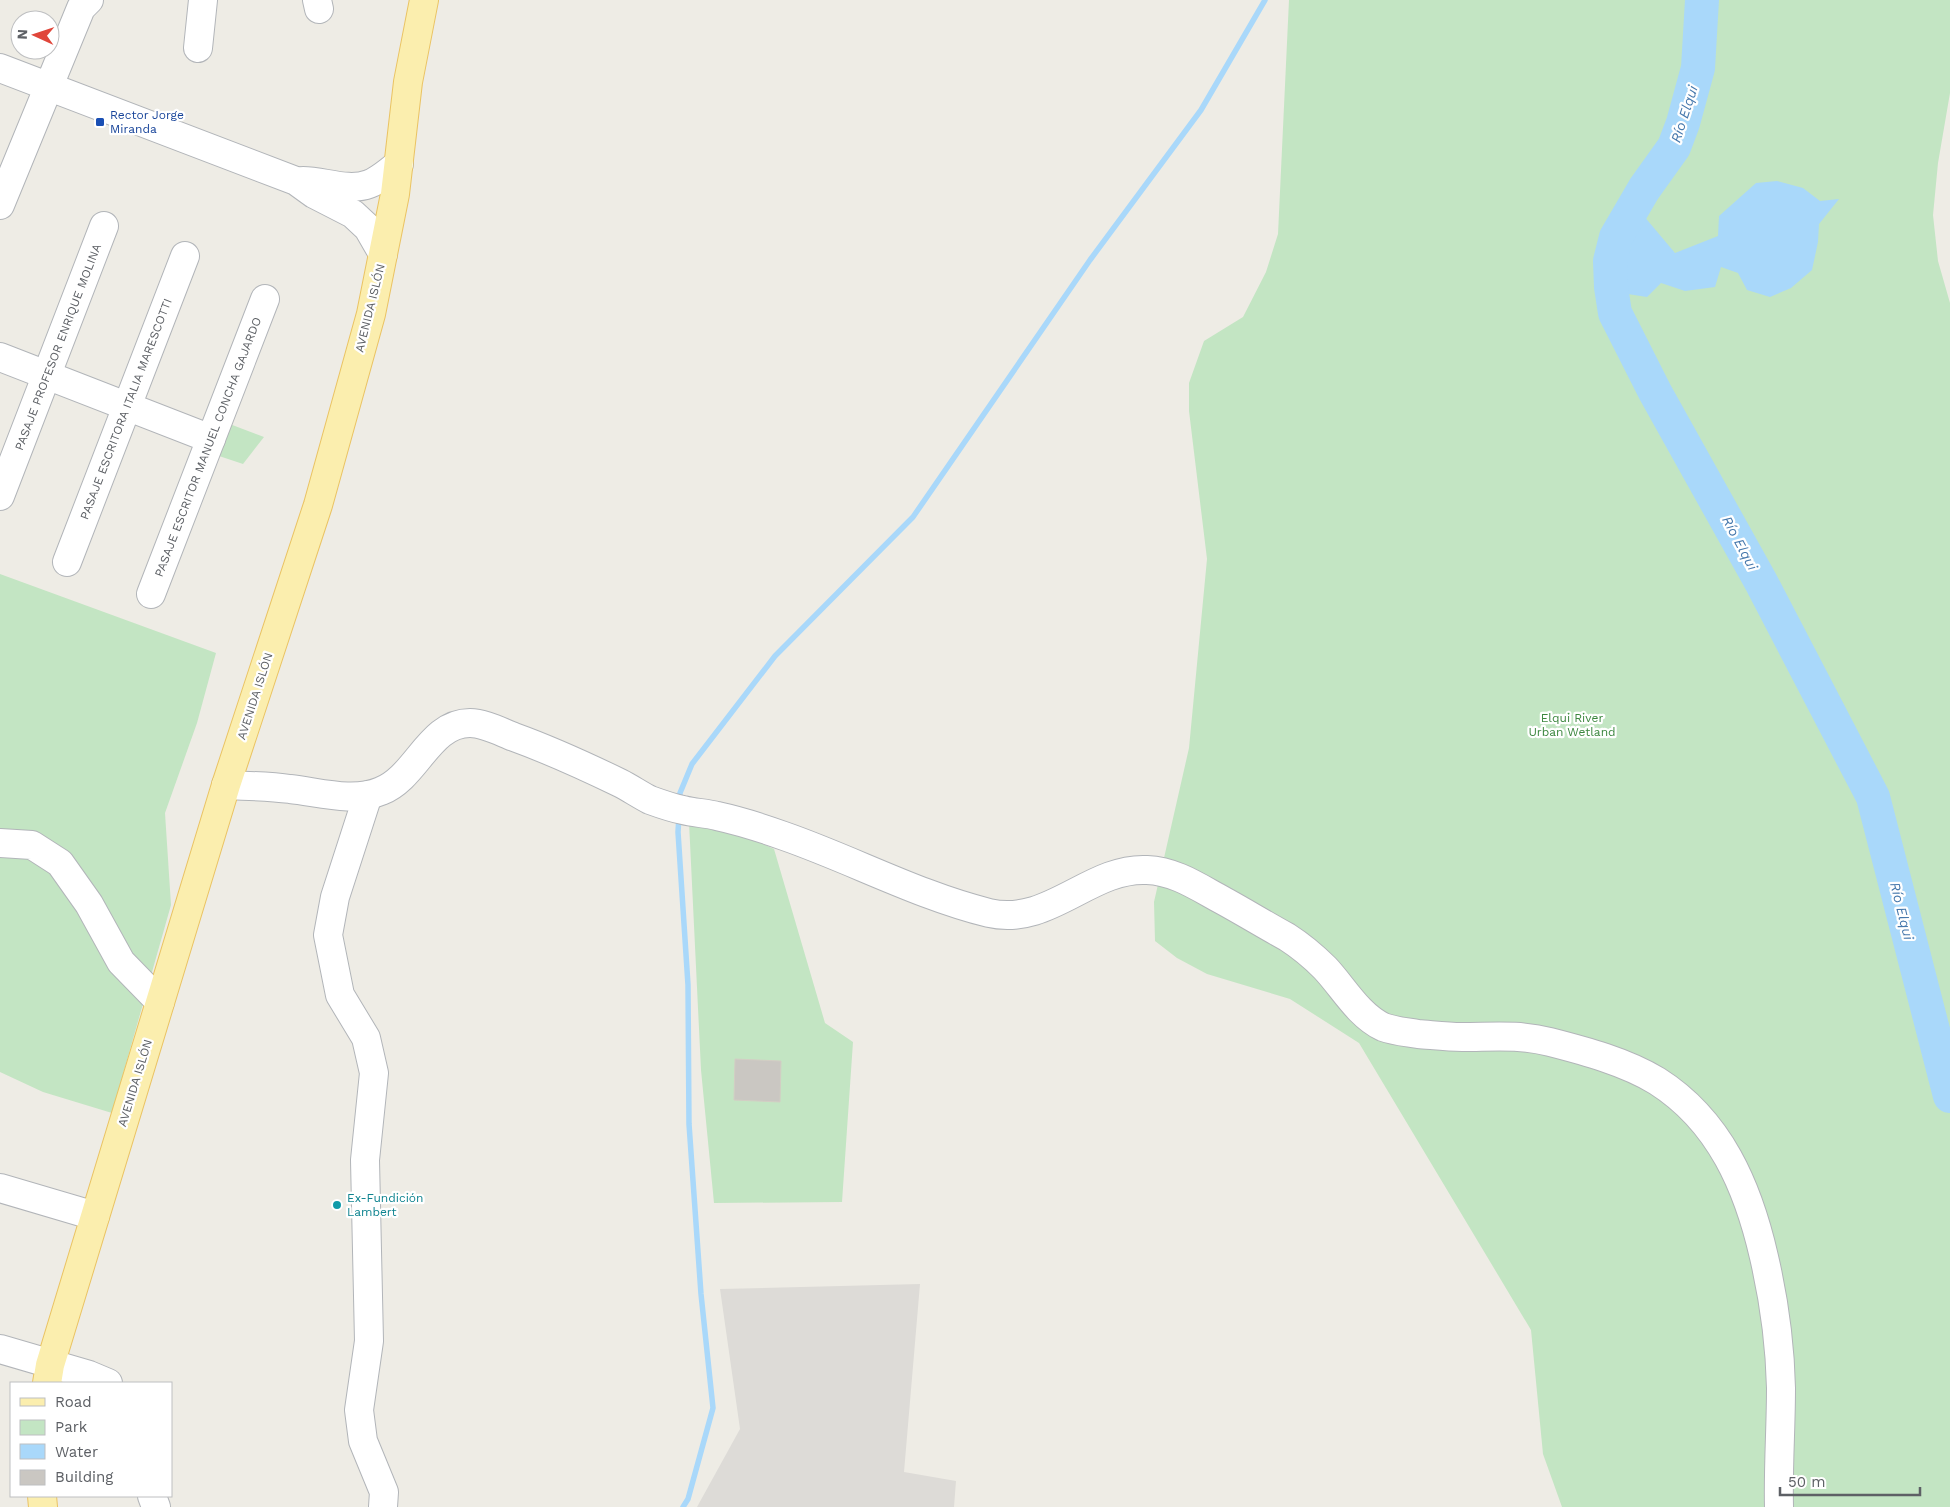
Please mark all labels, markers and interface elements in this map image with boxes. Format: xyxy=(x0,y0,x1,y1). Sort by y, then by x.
north arrow xyxy=(10,10,60,60)
text: N xyxy=(14,29,30,40)
water label: Río Elqui xyxy=(1667,83,1701,145)
place label: Rector Jorge Miranda xyxy=(110,108,184,136)
marker: Rector Jorge Miranda xyxy=(94,116,106,128)
street label: PASAJE PROFESOR ENRIQUE MOLINA xyxy=(12,242,104,452)
street label: AVENIDA ISLÓN xyxy=(352,262,388,354)
street label: PASAJE ESCRITORA ITALIA MARESCOTTI xyxy=(77,297,175,521)
street label: PASAJE ESCRITOR MANUEL CONCHA GAJARDO xyxy=(152,315,264,579)
water label: Río Elqui xyxy=(1719,513,1761,573)
street label: AVENIDA ISLÓN xyxy=(234,651,276,741)
park label: Elqui River Urban Wetland xyxy=(1528,711,1616,739)
water label: Río Elqui xyxy=(1887,880,1917,942)
street label: AVENIDA ISLÓN xyxy=(115,1038,155,1128)
place label: Ex-Fundición Lambert xyxy=(347,1191,423,1219)
marker: Ex-Fundición Lambert xyxy=(331,1199,343,1211)
legend xyxy=(10,1382,172,1497)
text: Road xyxy=(55,1393,92,1411)
text: Park xyxy=(55,1418,88,1436)
text: Water xyxy=(55,1443,98,1461)
scale bar xyxy=(1780,1464,1920,1496)
text: Building xyxy=(55,1468,113,1486)
text: 50 m xyxy=(1788,1473,1825,1491)

